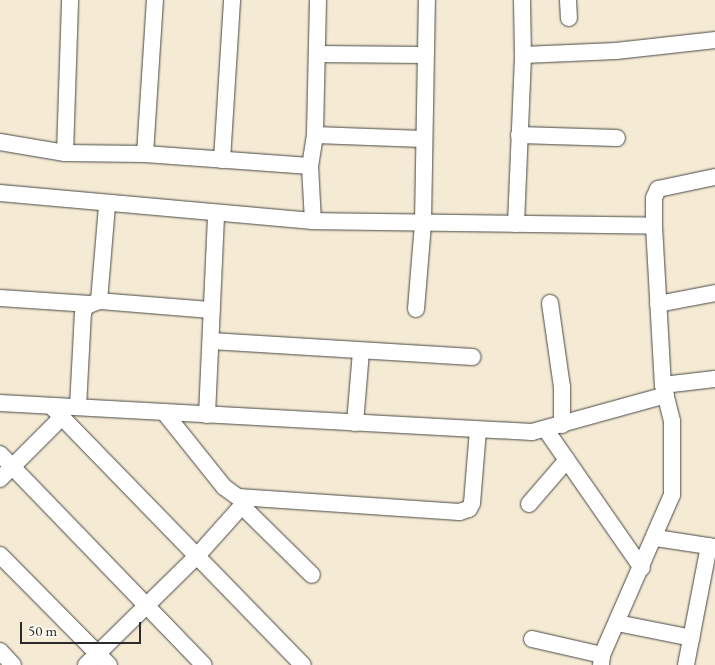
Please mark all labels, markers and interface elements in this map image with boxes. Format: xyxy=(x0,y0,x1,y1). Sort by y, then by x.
scale bar xyxy=(22,612,144,644)
text: 50 m xyxy=(28,621,57,640)

